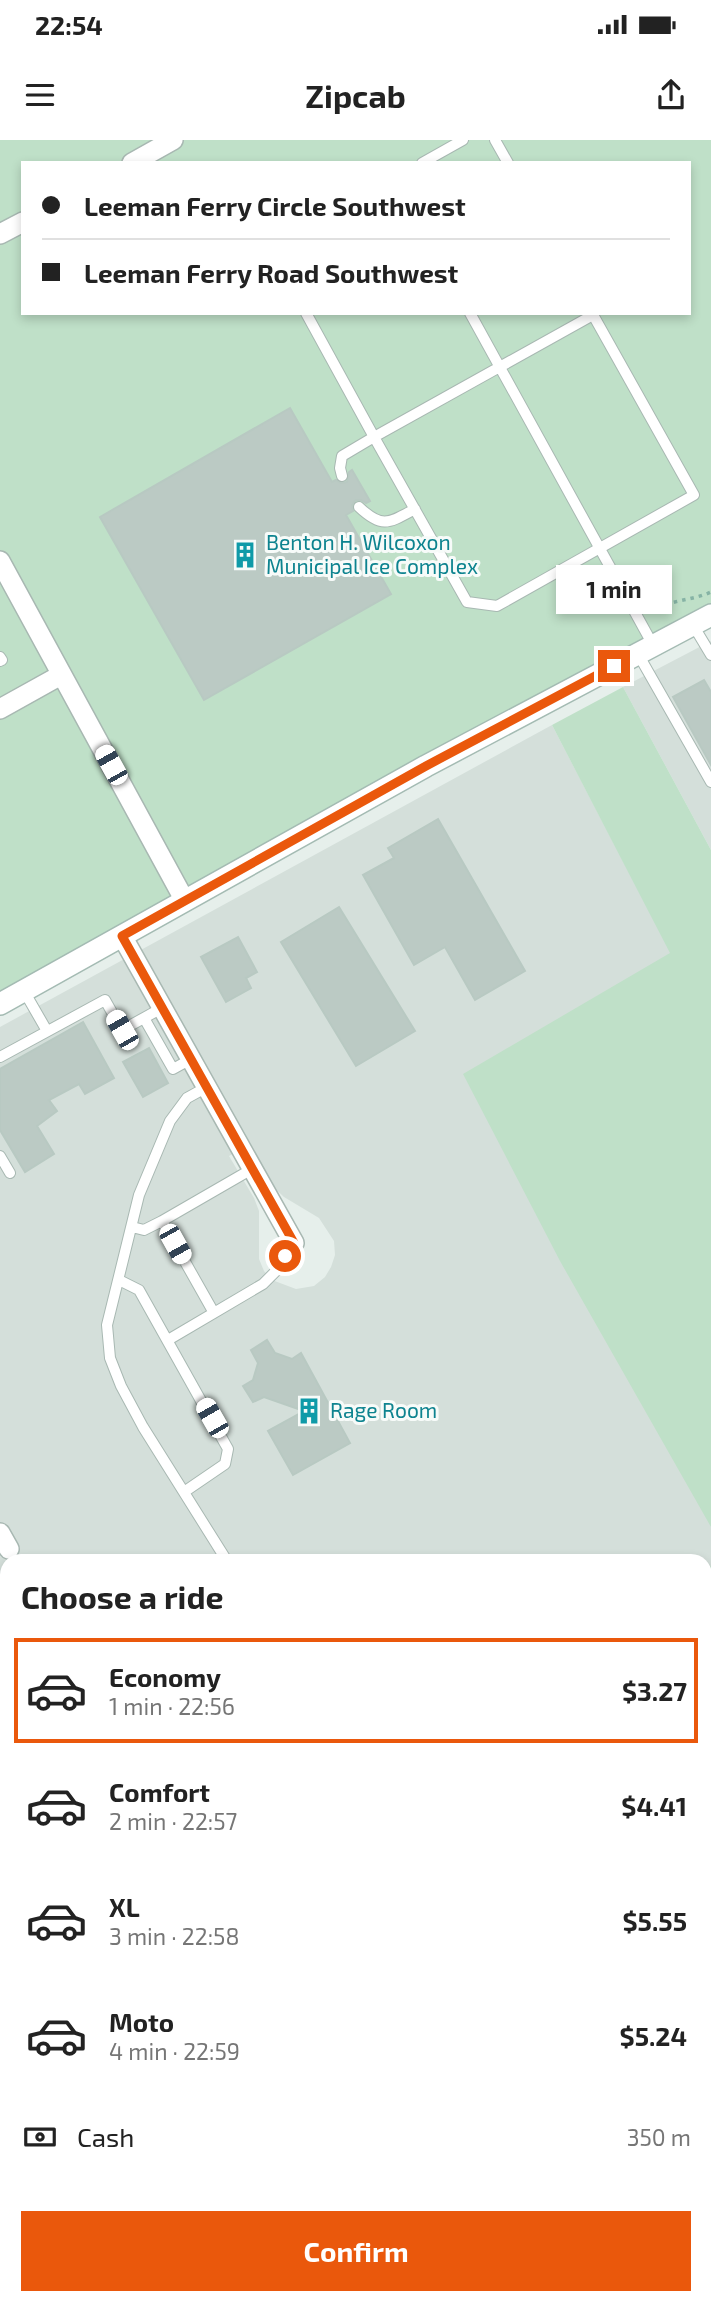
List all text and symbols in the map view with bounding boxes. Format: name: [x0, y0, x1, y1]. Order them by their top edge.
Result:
text: 22:54: [35, 9, 103, 40]
icon: menu: [21, 76, 59, 114]
text: Zipcab: [305, 76, 406, 114]
icon: share: [652, 76, 690, 114]
text: Leeman Ferry Circle Southwest: [84, 190, 466, 221]
text: Leeman Ferry Road Southwest: [84, 257, 458, 288]
place label: Benton H. Wilcoxon Municipal Ice Complex: [266, 529, 478, 578]
building icon: Benton H. Wilcoxon Municipal Ice Complex: [230, 540, 260, 570]
callout: 1 min: [556, 564, 672, 614]
text: 1 min: [586, 575, 642, 603]
route end: [598, 650, 630, 682]
car: [92, 742, 131, 788]
car: [103, 1007, 142, 1053]
car: [156, 1221, 195, 1267]
route start: [269, 1240, 301, 1272]
car: [193, 1395, 232, 1441]
building icon: Rage Room: [294, 1396, 324, 1426]
place label: Rage Room: [330, 1397, 437, 1422]
text: Choose a ride: [21, 1577, 224, 1615]
icon: car: [25, 1659, 88, 1722]
text: Economy: [109, 1661, 221, 1692]
text: $3.27: [622, 1675, 687, 1706]
text: 1 min · 22:56: [109, 1692, 235, 1720]
icon: car: [25, 1774, 88, 1837]
text: Comfort: [109, 1776, 210, 1807]
text: $4.41: [621, 1790, 687, 1821]
text: 2 min · 22:57: [109, 1807, 237, 1835]
icon: car: [25, 1889, 88, 1952]
text: XL: [109, 1891, 140, 1922]
text: $5.55: [623, 1905, 687, 1936]
text: 3 min · 22:58: [109, 1922, 239, 1950]
icon: car: [25, 2004, 88, 2067]
text: Moto: [109, 2006, 174, 2037]
text: $5.24: [620, 2020, 687, 2051]
text: 4 min · 22:59: [109, 2037, 240, 2065]
icon: cash: [21, 2118, 59, 2156]
text: Cash: [77, 2121, 134, 2152]
text: 350 m: [627, 2123, 691, 2151]
button: Confirm: [21, 2211, 691, 2291]

